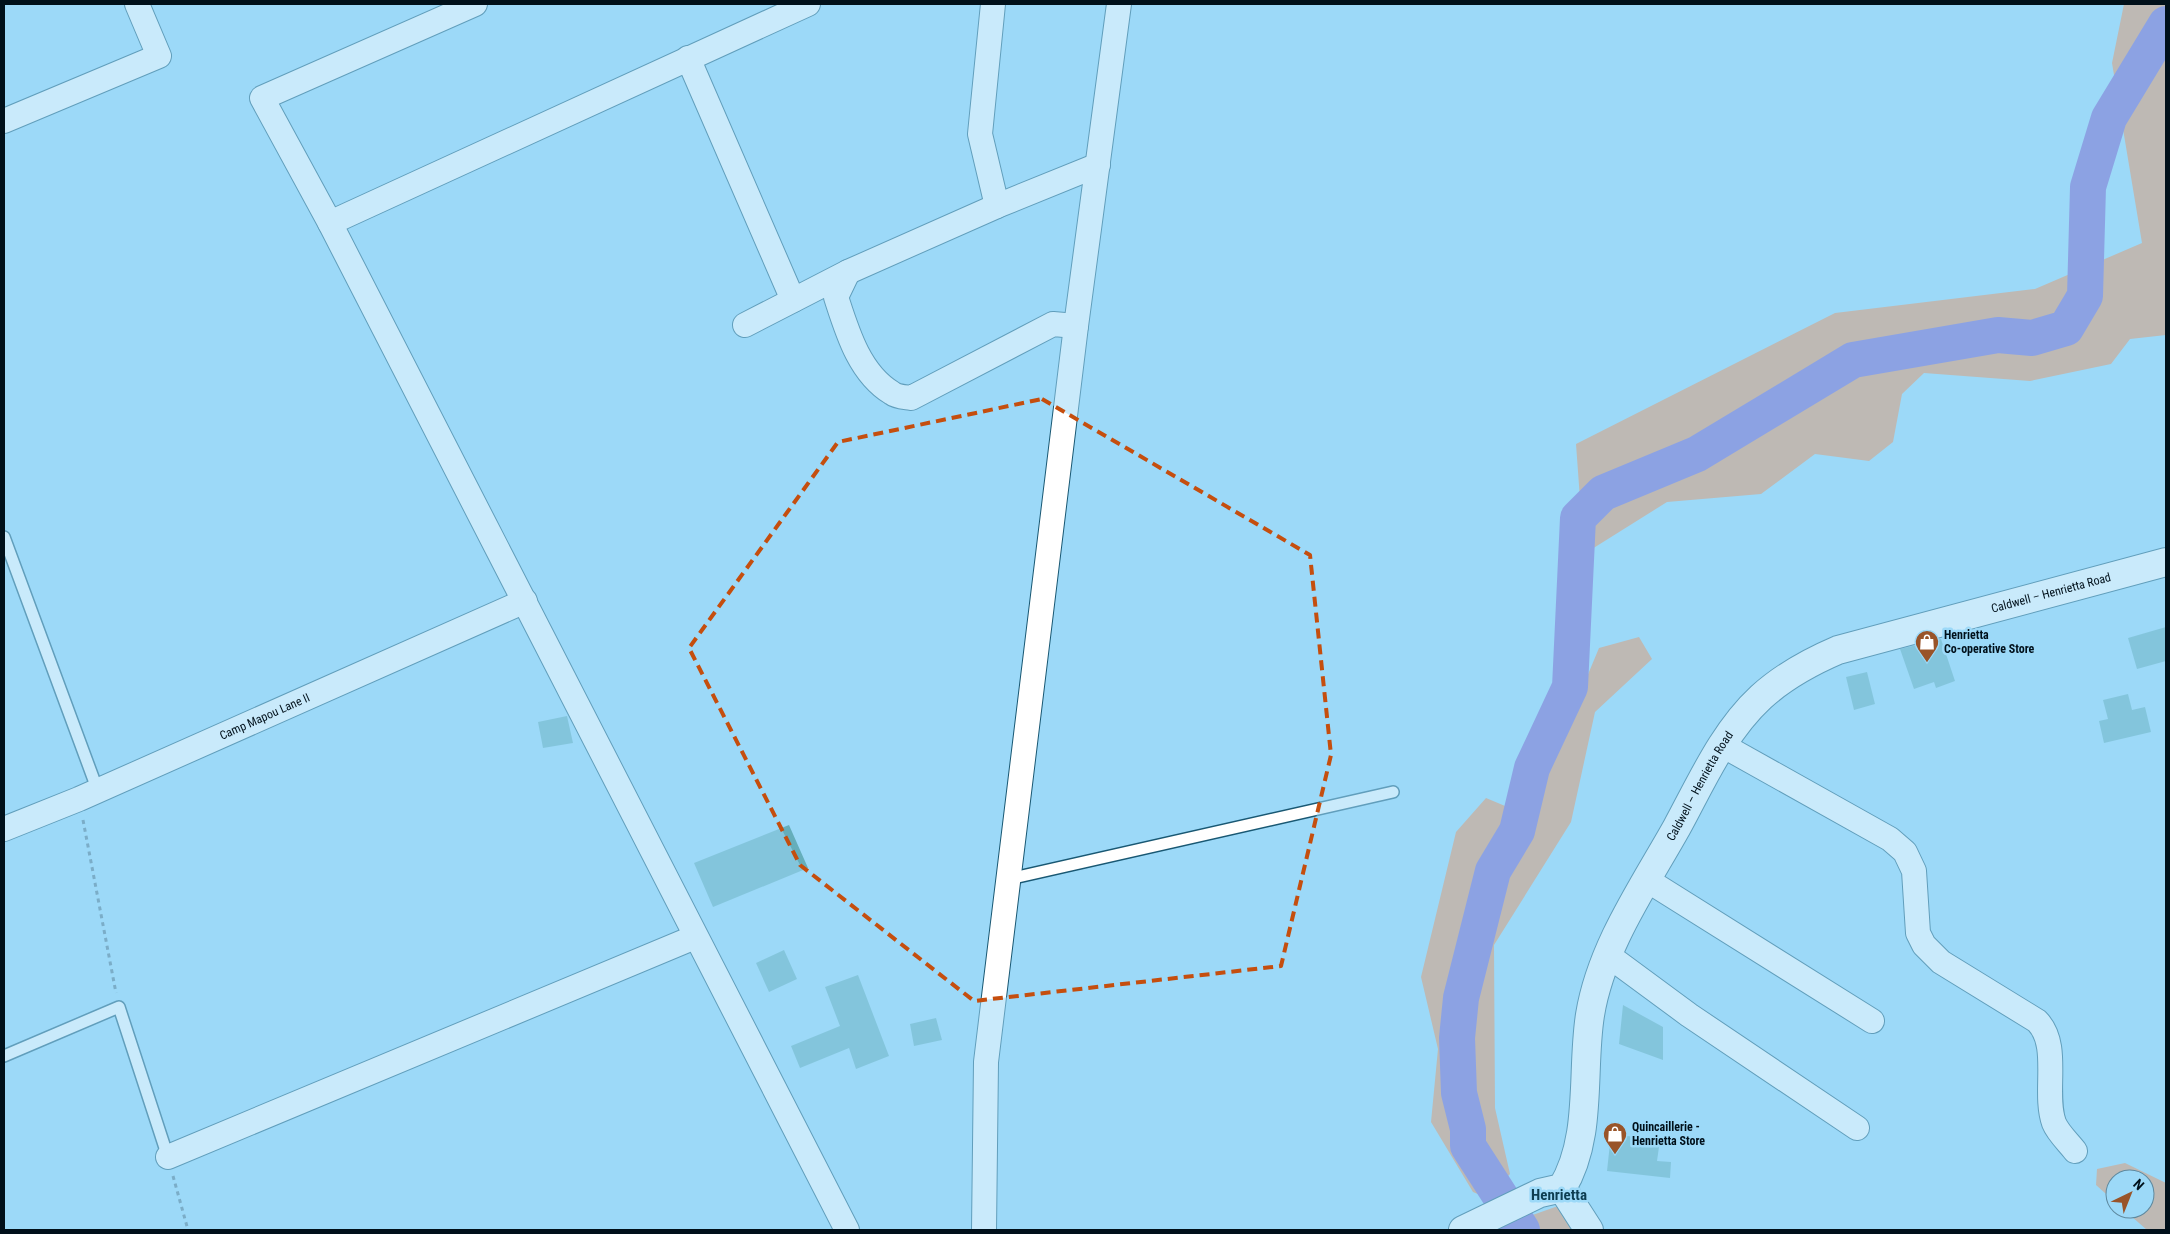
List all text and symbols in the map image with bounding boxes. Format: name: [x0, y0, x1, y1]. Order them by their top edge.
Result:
street label: Caldwell – Henrietta Road: [1990, 570, 2112, 616]
place label: Henrietta Co-operative Store: [1944, 628, 2035, 656]
shop icon: Henrietta Co-operative Store: [1914, 629, 1940, 663]
street label: Camp Mapou Lane II: [217, 690, 312, 743]
street label: Caldwell – Henrietta Road: [1664, 729, 1736, 843]
place label: Quincaillerie - Henrietta Store: [1632, 1120, 1705, 1148]
shop icon: Quincaillerie - Henrietta Store: [1602, 1121, 1628, 1155]
north arrow: [2105, 1169, 2155, 1219]
text: N: [2130, 1176, 2147, 1193]
district label: Henrietta: [1531, 1186, 1587, 1204]

